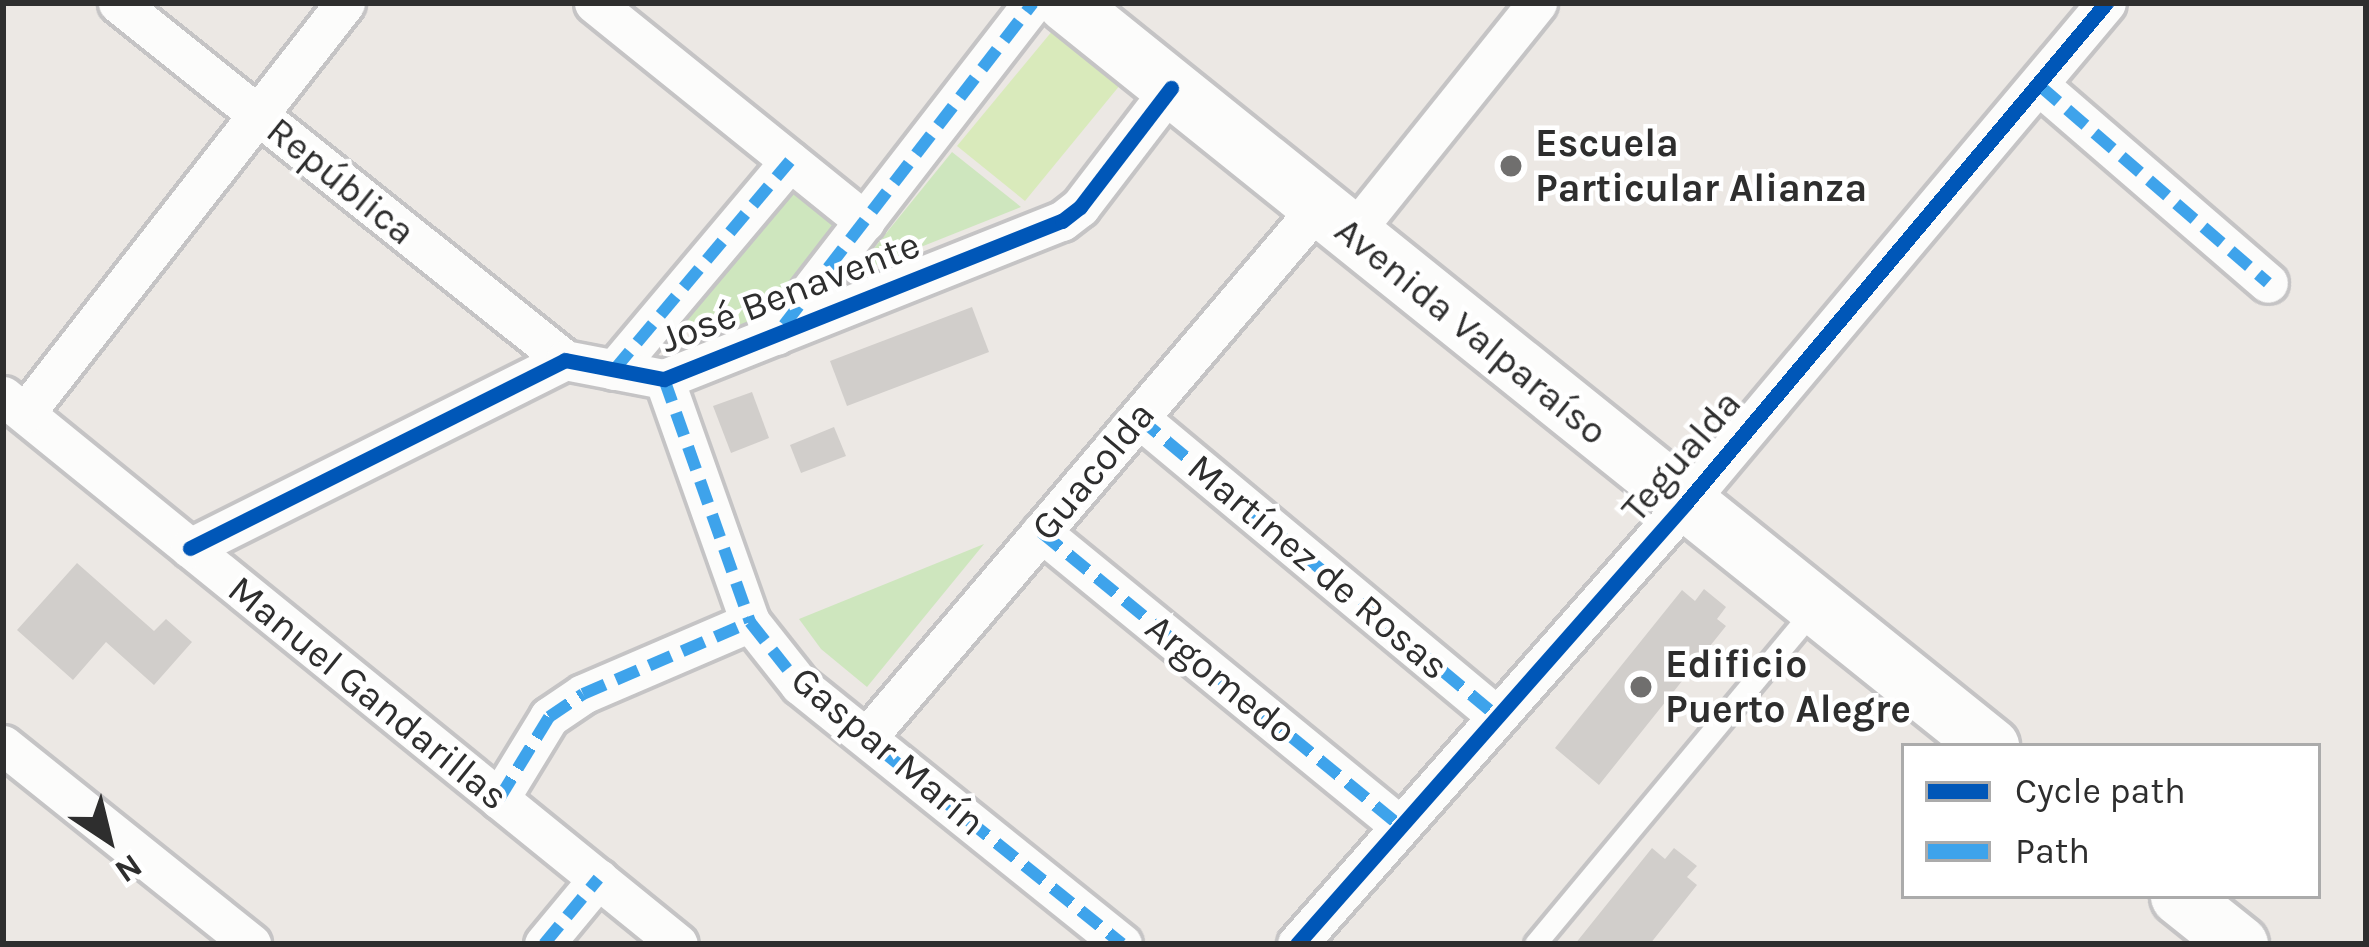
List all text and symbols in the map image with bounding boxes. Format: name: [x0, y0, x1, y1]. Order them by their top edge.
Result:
street label: República: [257, 107, 425, 255]
place label: Escuela Particular Alianza: [1535, 121, 1867, 212]
marker: Escuela Particular Alianza: [1498, 153, 1524, 179]
street label: Avenida Valparaíso: [1326, 207, 1616, 455]
street label: José Benavente: [654, 221, 926, 363]
street label: Tegualda: [1611, 381, 1751, 531]
street label: Guacolda: [1021, 392, 1165, 550]
street label: Martínez de Rosas: [1178, 444, 1458, 690]
street label: Manuel Gandarillas: [219, 566, 517, 820]
street label: Argomedo: [1136, 604, 1306, 754]
place label: Edificio Puerto Alegre: [1665, 642, 1911, 733]
street label: Gaspar Marín: [782, 656, 994, 846]
marker: Edificio Puerto Alegre: [1628, 674, 1654, 700]
legend: [1901, 743, 2321, 899]
text: Cycle path: [2015, 770, 2186, 812]
north arrow: [48, 779, 168, 899]
text: Path: [2015, 830, 2090, 872]
text: N: [108, 846, 149, 891]

